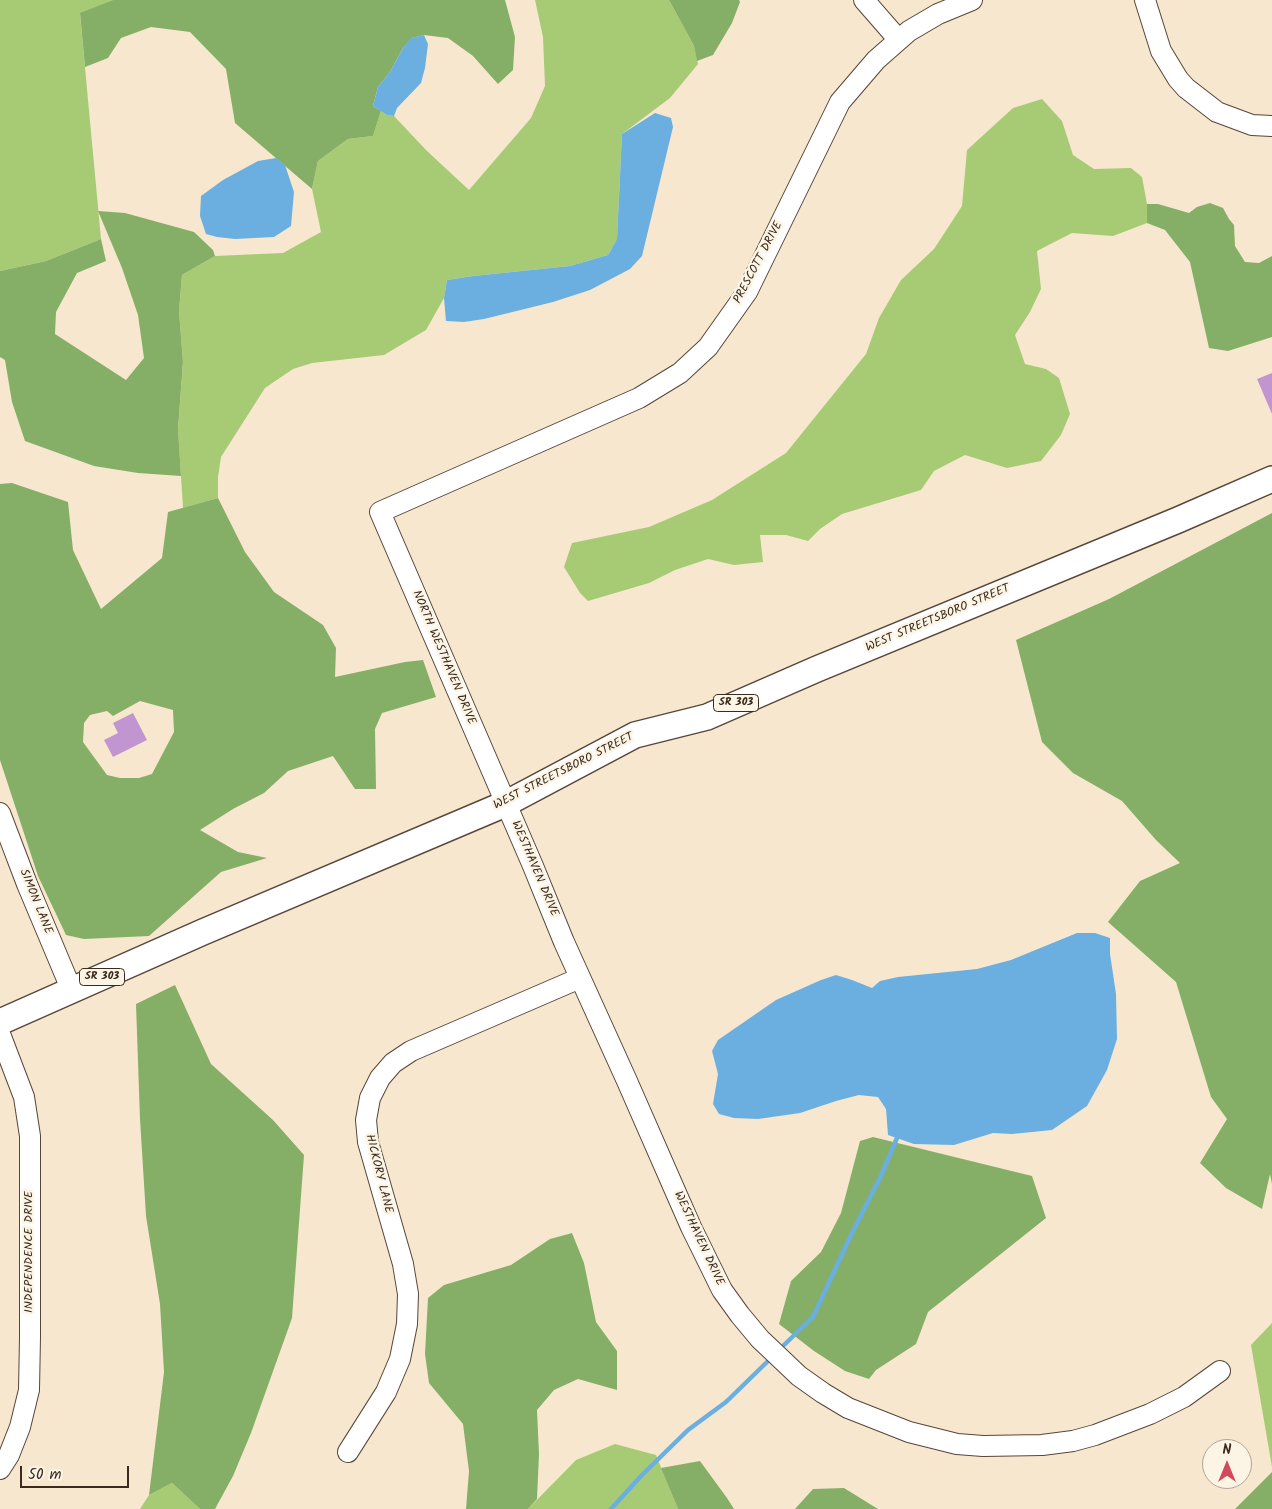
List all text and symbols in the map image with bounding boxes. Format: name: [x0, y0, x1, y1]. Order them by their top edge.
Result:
street label: PRESCOTT DRIVE: [731, 219, 787, 307]
street label: WEST STREETSBORO STREET: [864, 582, 1012, 656]
street label: NORTH WESTHAVEN DRIVE: [408, 589, 478, 727]
road number: SR 303: [714, 694, 758, 711]
street label: WEST STREETSBORO STREET: [492, 730, 636, 814]
street label: WESTHAVEN DRIVE: [507, 819, 561, 919]
street label: SIMON LANE: [15, 867, 55, 937]
road number: SR 303: [80, 969, 124, 986]
street label: HICKORY LANE: [361, 1133, 395, 1215]
street label: WESTHAVEN DRIVE: [670, 1189, 726, 1289]
street label: INDEPENDENCE DRIVE: [23, 1191, 37, 1313]
north arrow: [1202, 1439, 1252, 1489]
text: N: [1223, 1439, 1231, 1461]
scale bar: [22, 1456, 131, 1488]
text: 50 m: [28, 1463, 62, 1487]

